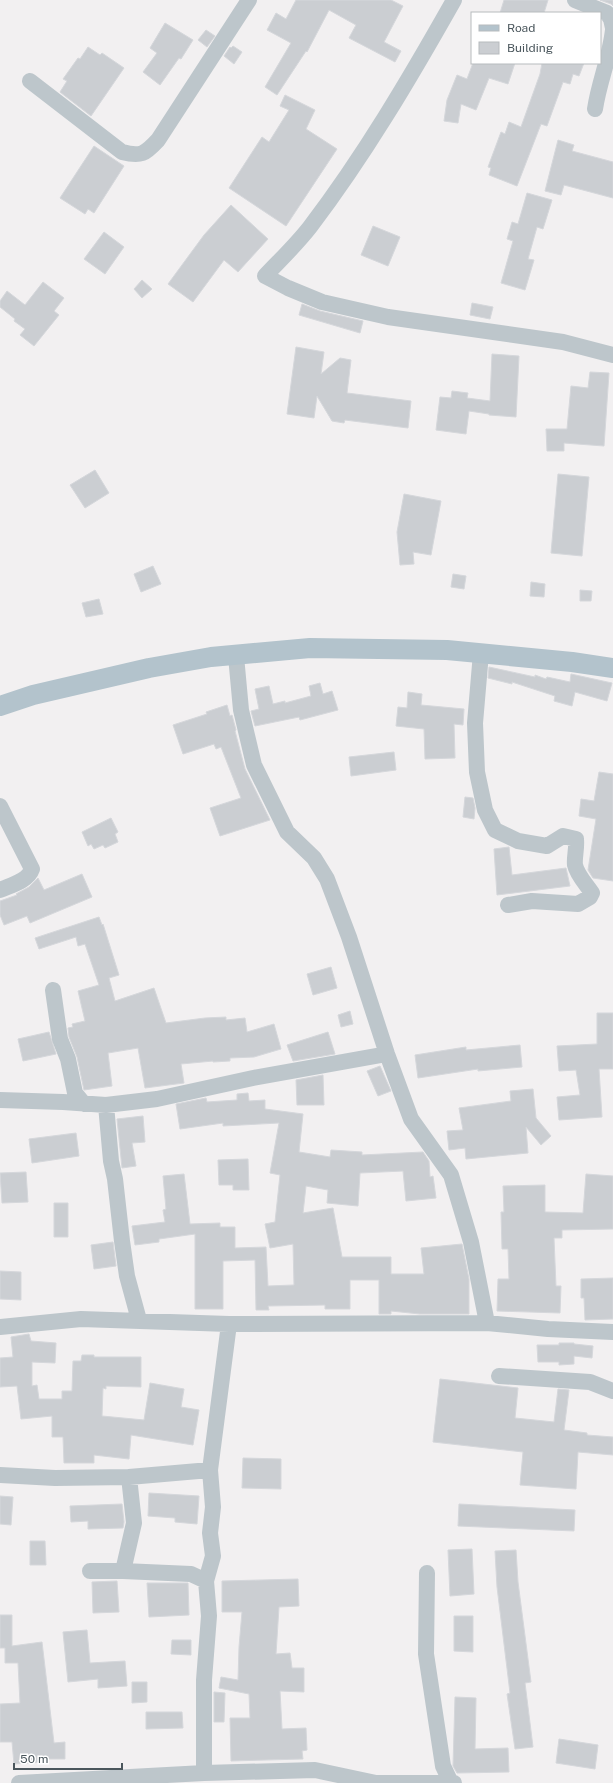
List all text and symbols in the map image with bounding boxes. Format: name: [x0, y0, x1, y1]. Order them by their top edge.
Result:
legend: [471, 12, 601, 64]
text: Road: [507, 21, 535, 35]
text: Building: [507, 41, 553, 55]
scale bar: [14, 1745, 122, 1771]
text: 50 m: [20, 1752, 48, 1766]

